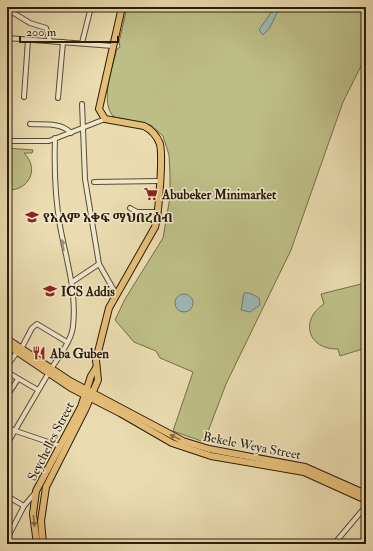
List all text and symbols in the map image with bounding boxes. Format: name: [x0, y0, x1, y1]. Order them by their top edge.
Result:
scale bar: [20, 18, 118, 44]
text: 200 m: [26, 25, 57, 40]
supermarket icon: Abubeker Minimarket: [143, 186, 159, 202]
place label: Abubeker Minimarket: [161, 187, 277, 203]
school or university icon: የአለም አቀፍ ማህበረስብ: [24, 209, 40, 225]
place label: የአለም አቀፍ ማህበረስብ: [43, 210, 173, 226]
one-way arrow: [60, 239, 66, 251]
school or university icon: ICS Addis: [42, 283, 58, 299]
place label: ICS Addis: [61, 284, 115, 300]
restaurant icon: Aba Guben: [31, 345, 47, 361]
place label: Aba Guben: [49, 346, 109, 362]
street label: Seychelles Street: [24, 399, 79, 484]
street label: Bekele Weya Street: [201, 429, 302, 464]
one-way arrow: [169, 434, 180, 440]
one-way arrow: [30, 515, 37, 527]

